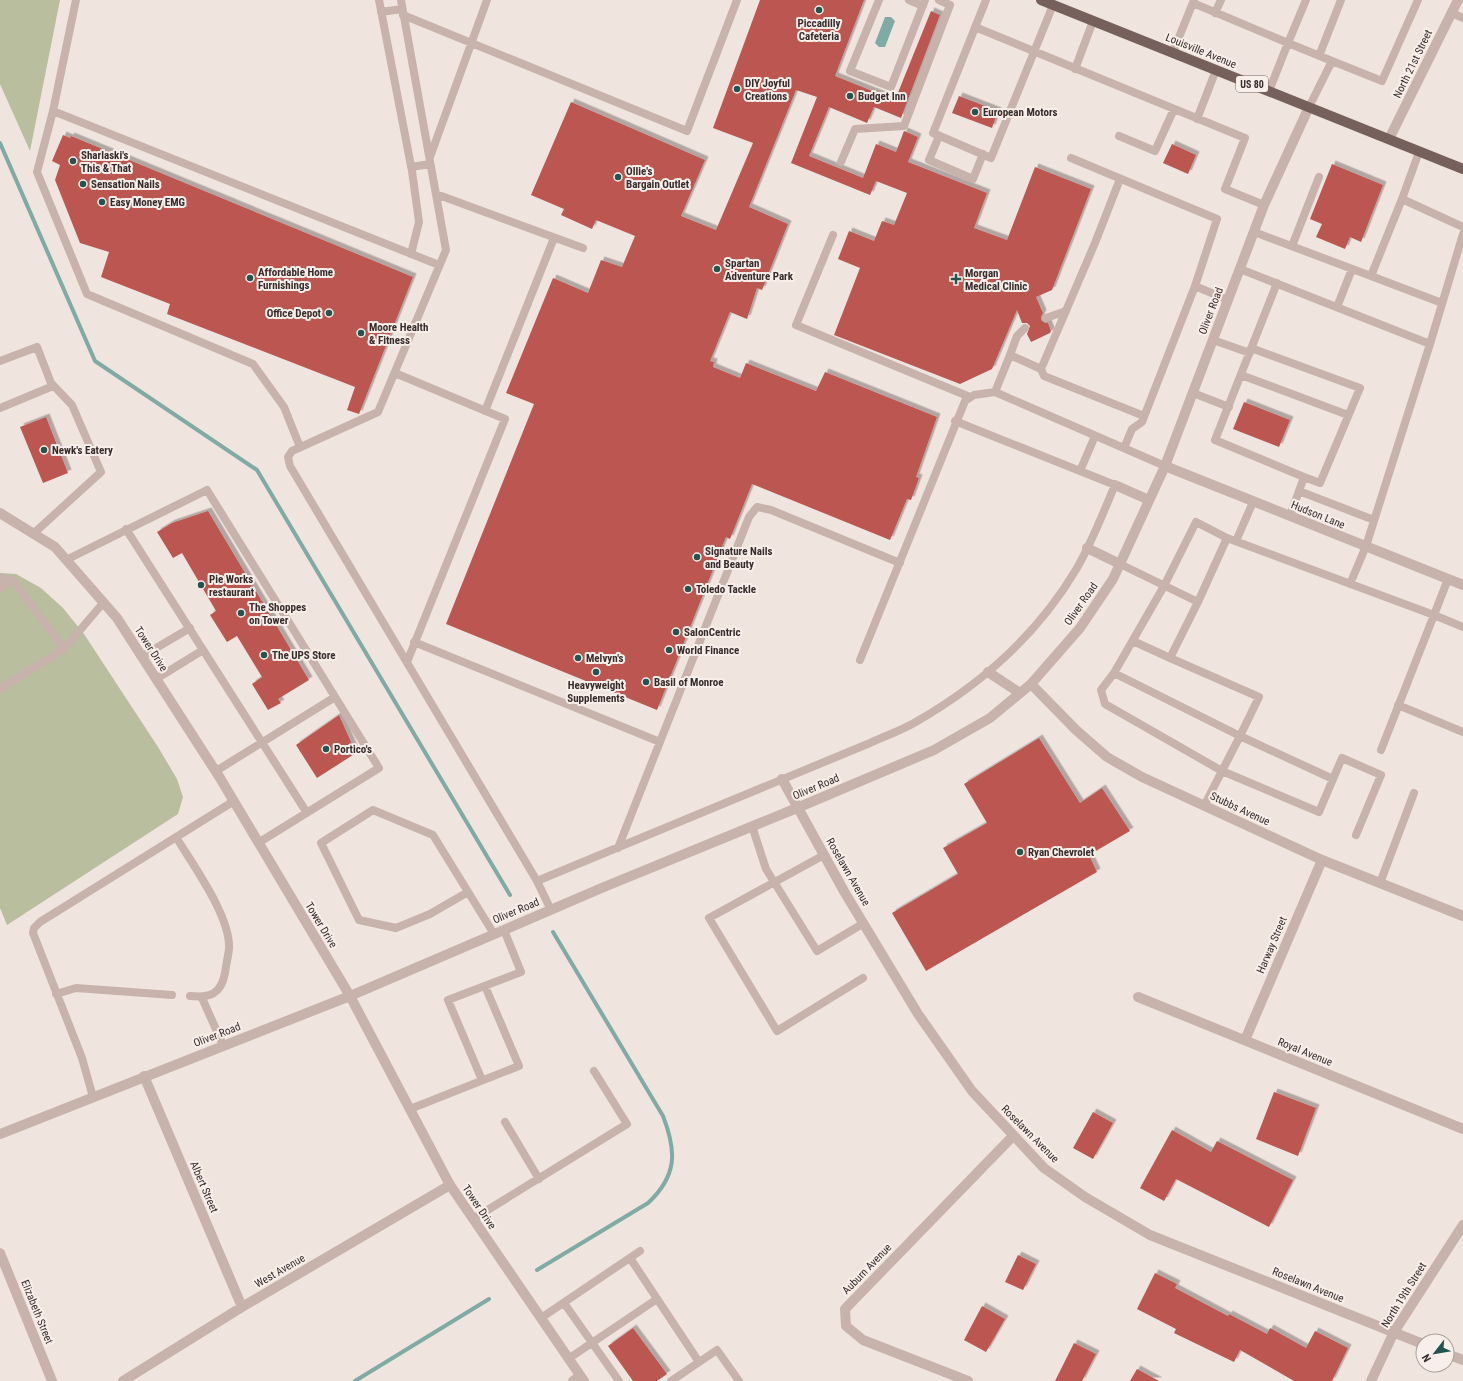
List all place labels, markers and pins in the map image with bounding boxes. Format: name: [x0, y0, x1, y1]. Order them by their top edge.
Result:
marker: Piccadilly Cafeteria: [814, 5, 824, 15]
place label: Piccadilly Cafeteria: [798, 17, 841, 43]
place label: DIY Joyful Creations: [745, 77, 790, 103]
marker: DIY Joyful Creations: [732, 84, 742, 94]
place label: Budget Inn: [858, 90, 906, 103]
marker: Budget Inn: [845, 91, 855, 101]
place label: European Motors: [983, 106, 1058, 119]
marker: European Motors: [970, 107, 980, 117]
place label: Sharlaski's This & That: [81, 149, 132, 175]
marker: Sharlaski's This & That: [68, 156, 78, 166]
place label: Ollie's Bargain Outlet: [626, 165, 690, 191]
marker: Ollie's Bargain Outlet: [613, 172, 623, 182]
place label: Sensation Nails: [91, 178, 160, 191]
marker: Sensation Nails: [78, 179, 88, 189]
place label: Easy Money EMG: [110, 196, 185, 209]
marker: Easy Money EMG: [97, 197, 107, 207]
place label: Spartan Adventure Park: [725, 257, 794, 283]
marker: Spartan Adventure Park: [712, 264, 722, 274]
place label: Affordable Home Furnishings: [258, 266, 333, 292]
place label: Morgan Medical Clinic: [965, 267, 1027, 293]
marker: Affordable Home Furnishings: [245, 273, 255, 283]
marker: Morgan Medical Clinic: [950, 273, 962, 285]
place label: Office Depot: [267, 307, 322, 320]
marker: Office Depot: [324, 308, 334, 318]
place label: Moore Health & Fitness: [369, 321, 428, 347]
marker: Moore Health & Fitness: [356, 328, 366, 338]
place label: Newk's Eatery: [52, 444, 113, 457]
marker: Newk's Eatery: [39, 445, 49, 455]
place label: Signature Nails and Beauty: [705, 545, 772, 571]
marker: Signature Nails and Beauty: [692, 552, 702, 562]
place label: Pie Works restaurant: [209, 573, 255, 599]
marker: Pie Works restaurant: [196, 580, 206, 590]
place label: Toledo Tackle: [696, 583, 756, 596]
marker: Toledo Tackle: [683, 584, 693, 594]
place label: The Shoppes on Tower: [249, 601, 306, 627]
marker: The Shoppes on Tower: [236, 608, 246, 618]
place label: SalonCentric: [684, 626, 741, 639]
marker: SalonCentric: [671, 627, 681, 637]
place label: World Finance: [677, 644, 739, 657]
marker: World Finance: [664, 645, 674, 655]
place label: The UPS Store: [272, 649, 336, 662]
marker: The UPS Store: [259, 650, 269, 660]
place label: Melvyn's: [586, 652, 623, 665]
marker: Melvyn's: [573, 653, 583, 663]
marker: Heavyweight Supplements: [591, 667, 601, 677]
place label: Basil of Monroe: [654, 676, 723, 689]
marker: Basil of Monroe: [641, 677, 651, 687]
place label: Heavyweight Supplements: [567, 679, 625, 705]
place label: Portico's: [334, 743, 372, 756]
marker: Portico's: [321, 744, 331, 754]
place label: Ryan Chevrolet: [1028, 846, 1095, 859]
marker: Ryan Chevrolet: [1015, 847, 1025, 857]

